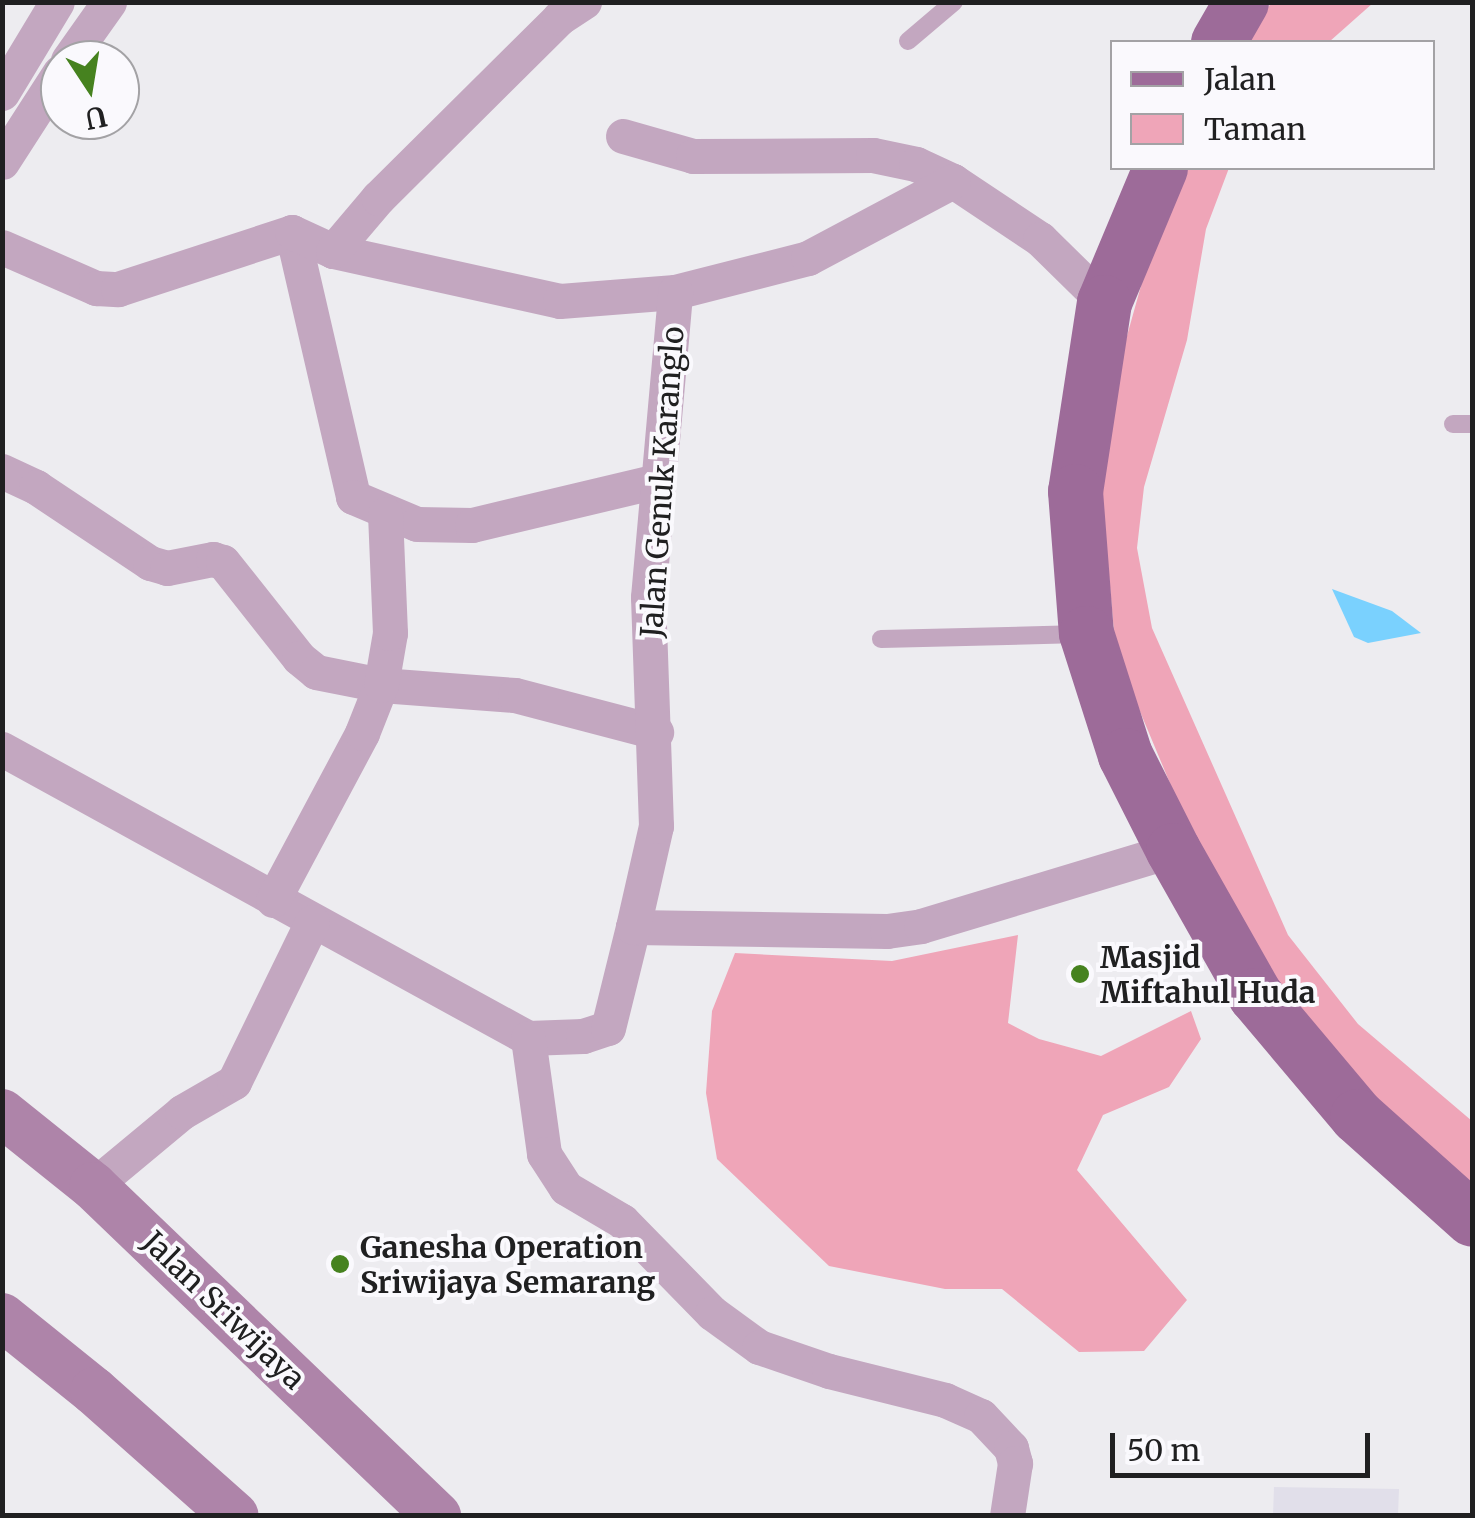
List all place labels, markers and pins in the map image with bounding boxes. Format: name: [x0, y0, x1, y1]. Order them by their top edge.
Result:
place label: Masjid Miftahul Huda: [1100, 939, 1316, 1010]
marker: Masjid Miftahul Huda: [1069, 963, 1091, 985]
place label: Ganesha Operation Sriwijaya Semarang: [360, 1229, 655, 1300]
marker: Ganesha Operation Sriwijaya Semarang: [329, 1253, 351, 1275]

